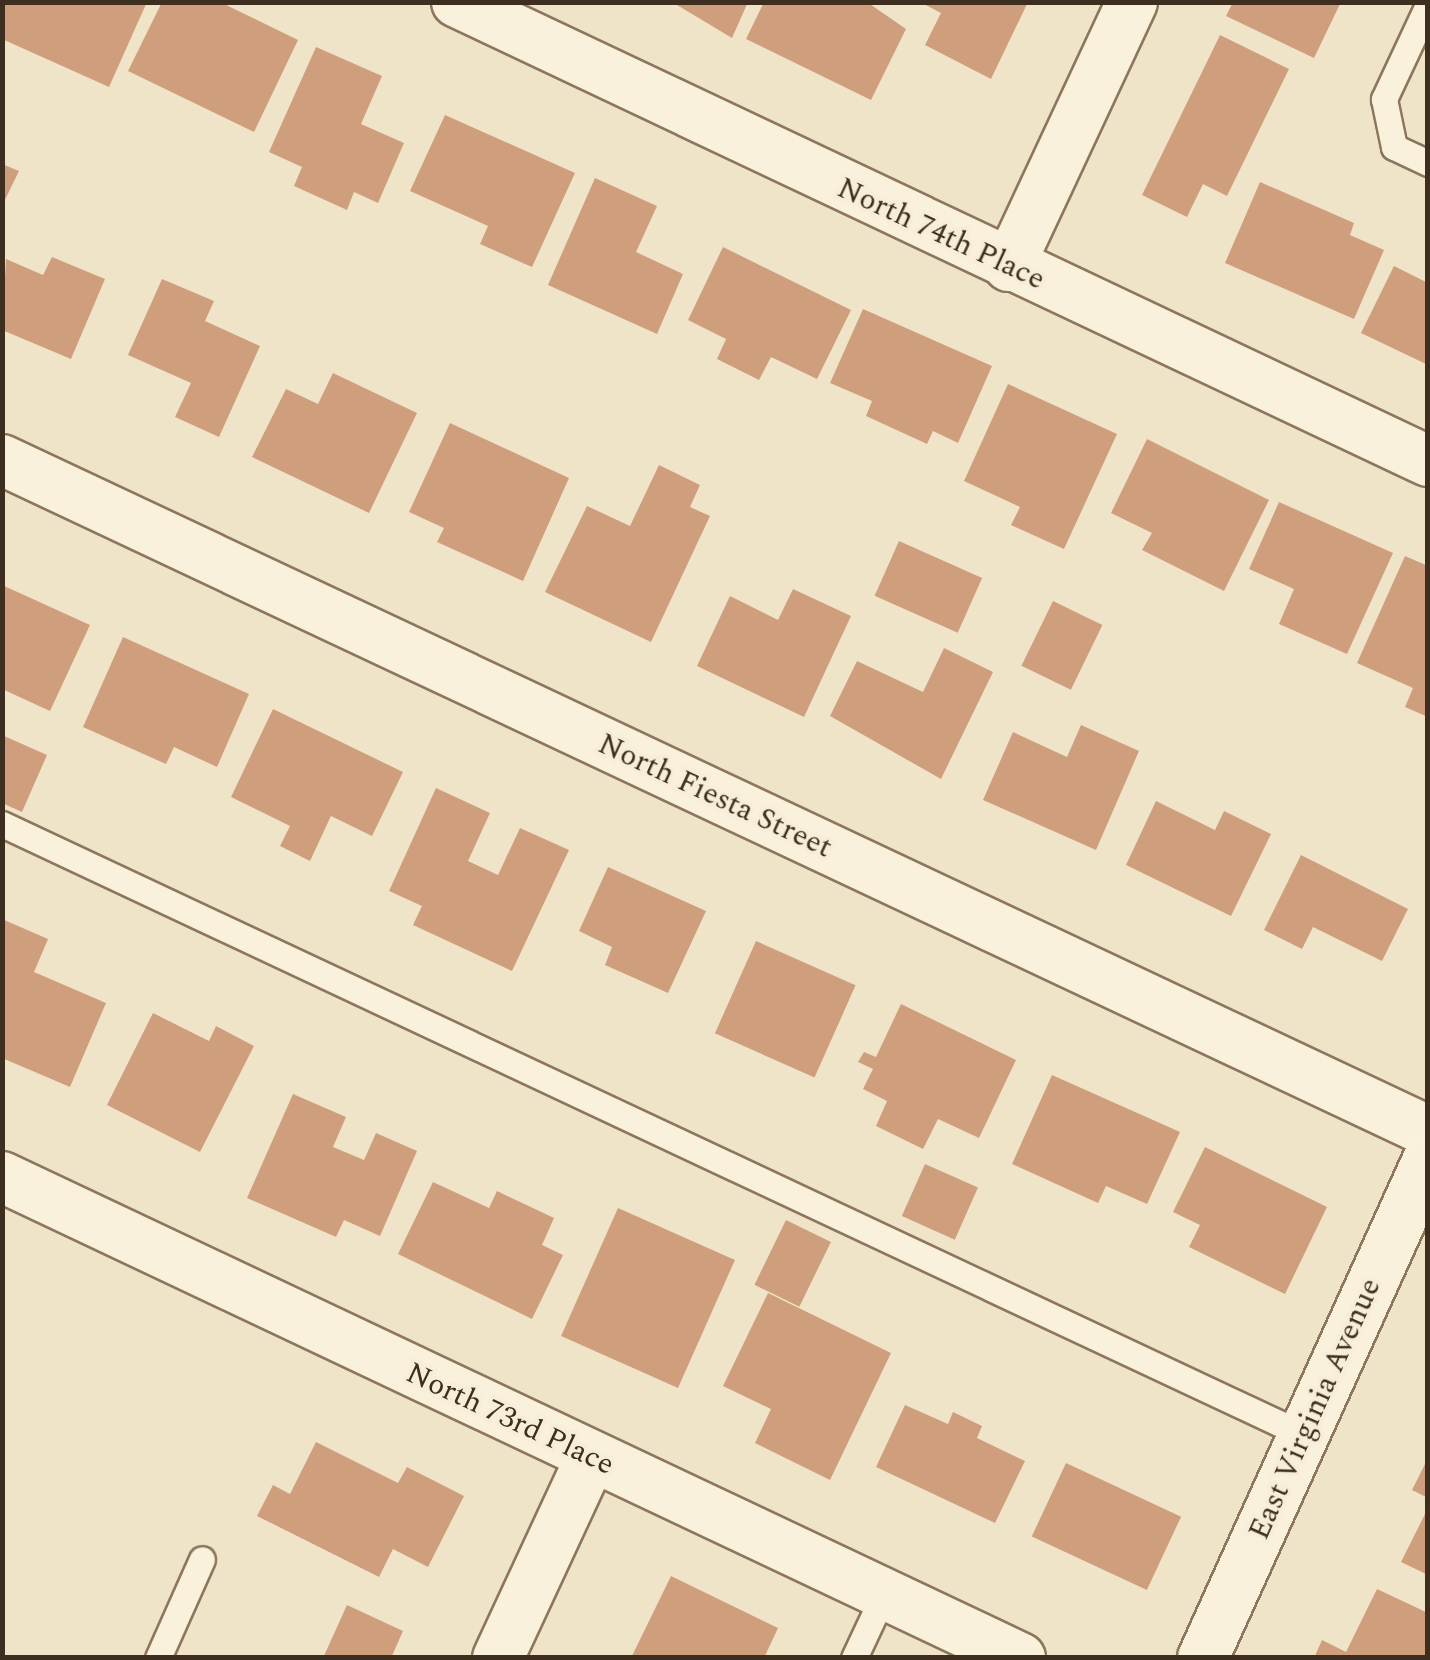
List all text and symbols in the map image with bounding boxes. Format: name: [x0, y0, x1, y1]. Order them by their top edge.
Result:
street label: North 74th Place: [832, 170, 1050, 298]
street label: North Fiesta Street: [592, 726, 838, 866]
street label: East Virginia Avenue: [1241, 1273, 1389, 1545]
street label: North 73rd Place: [400, 1355, 620, 1483]

